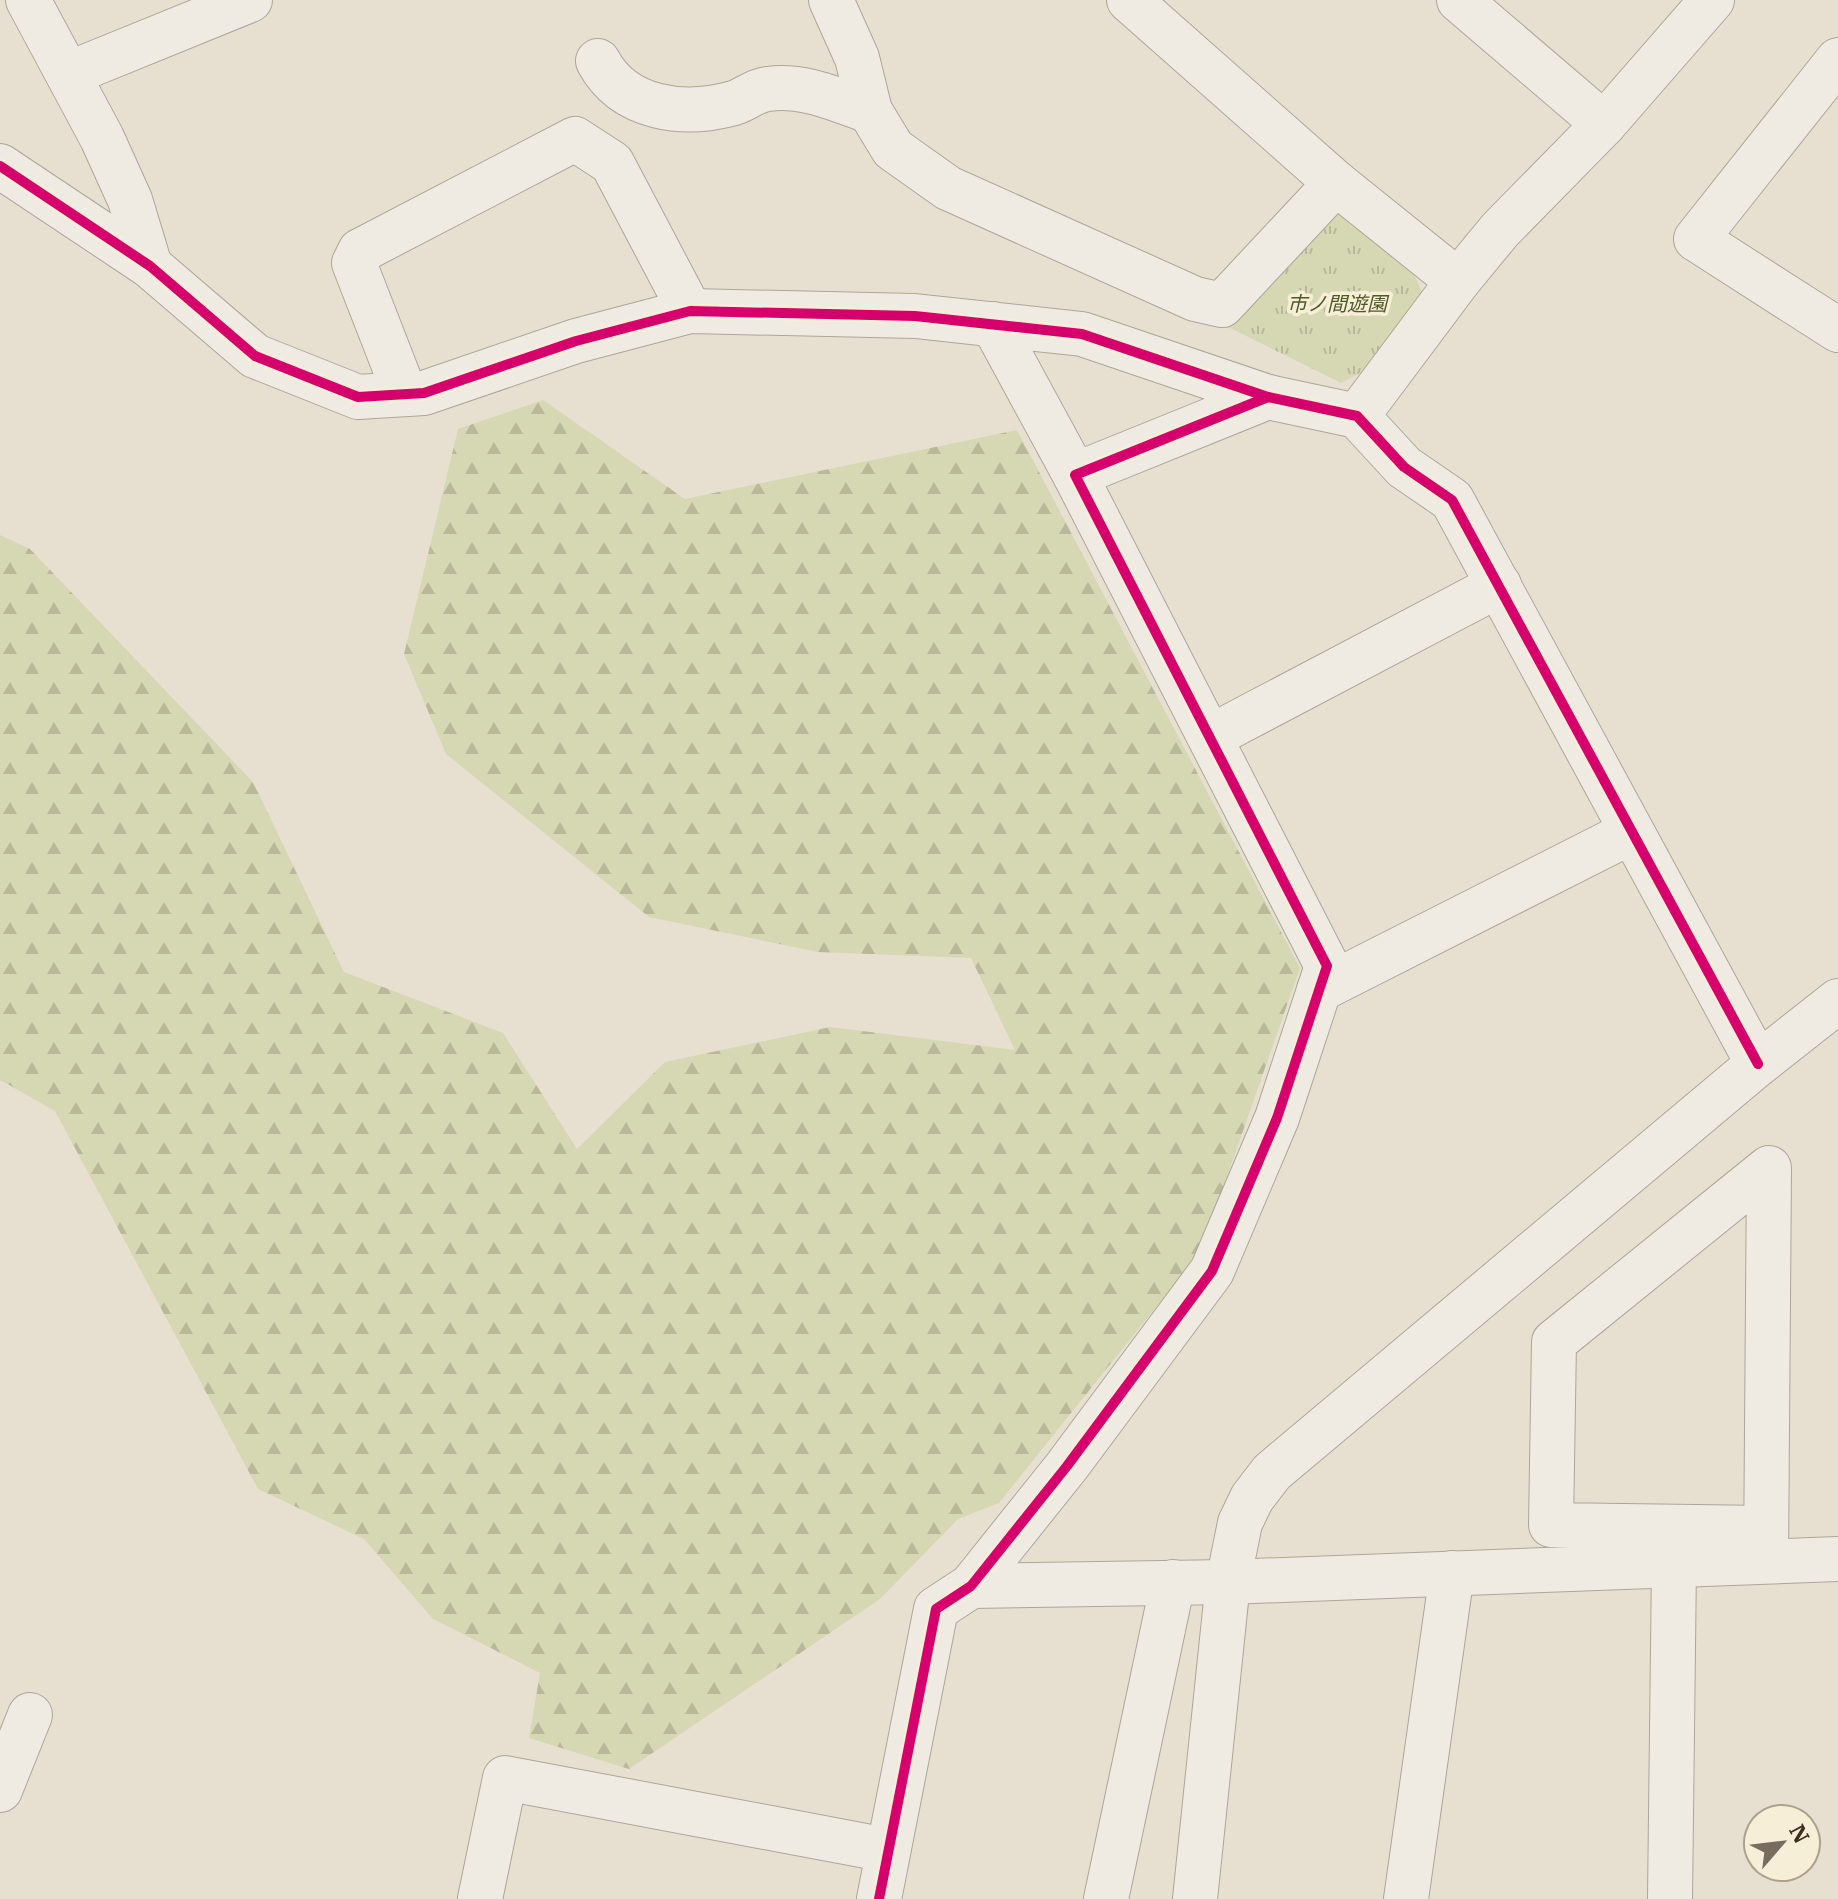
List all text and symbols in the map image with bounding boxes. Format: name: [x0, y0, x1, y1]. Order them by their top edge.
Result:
park label: 市ノ間遊園: [1287, 290, 1390, 317]
north arrow: [1742, 1803, 1822, 1883]
text: N: [1783, 1819, 1817, 1848]

